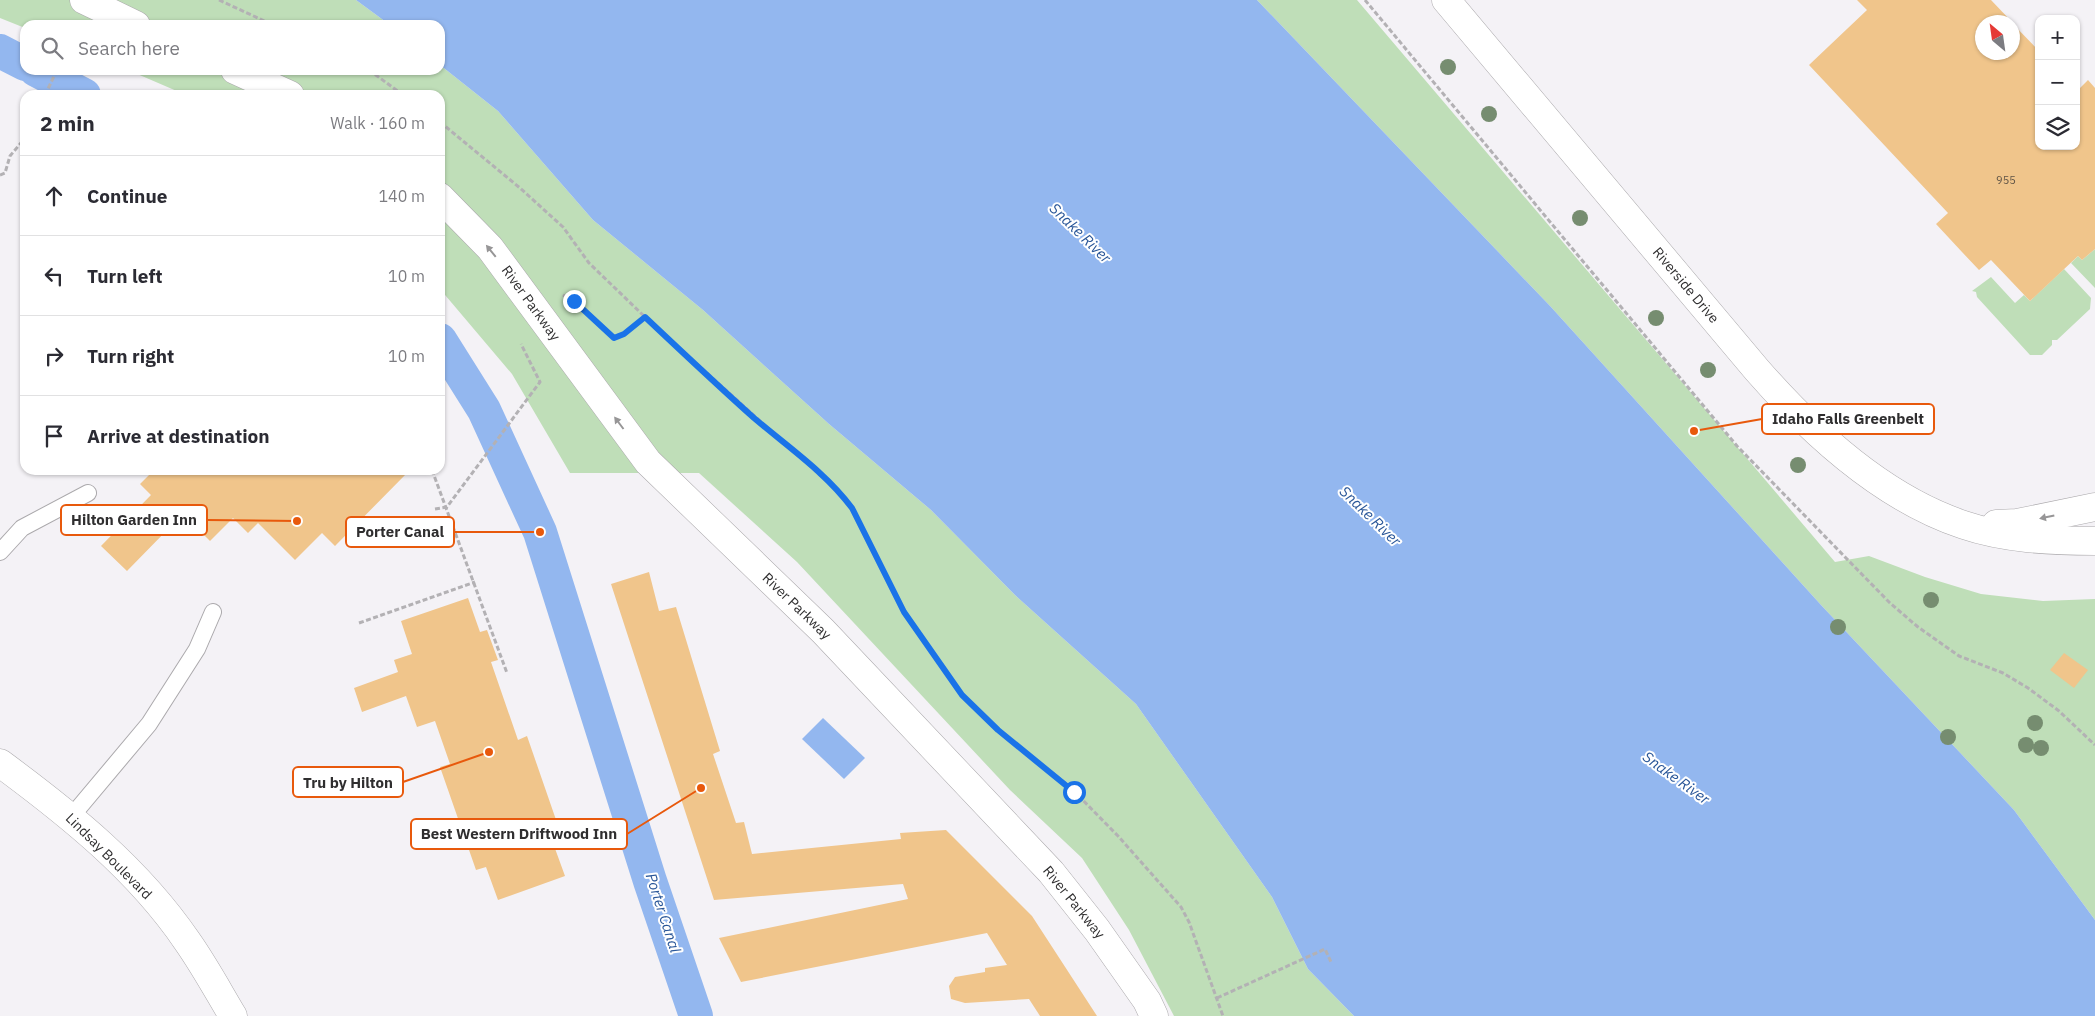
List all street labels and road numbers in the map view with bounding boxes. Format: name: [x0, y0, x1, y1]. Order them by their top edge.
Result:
street label: Riverside Drive: [1649, 243, 1723, 327]
street label: River Parkway: [498, 262, 564, 344]
street label: River Parkway: [759, 569, 835, 643]
street label: Lindsay Boulevard: [62, 809, 156, 903]
street label: River Parkway: [1039, 862, 1109, 942]

